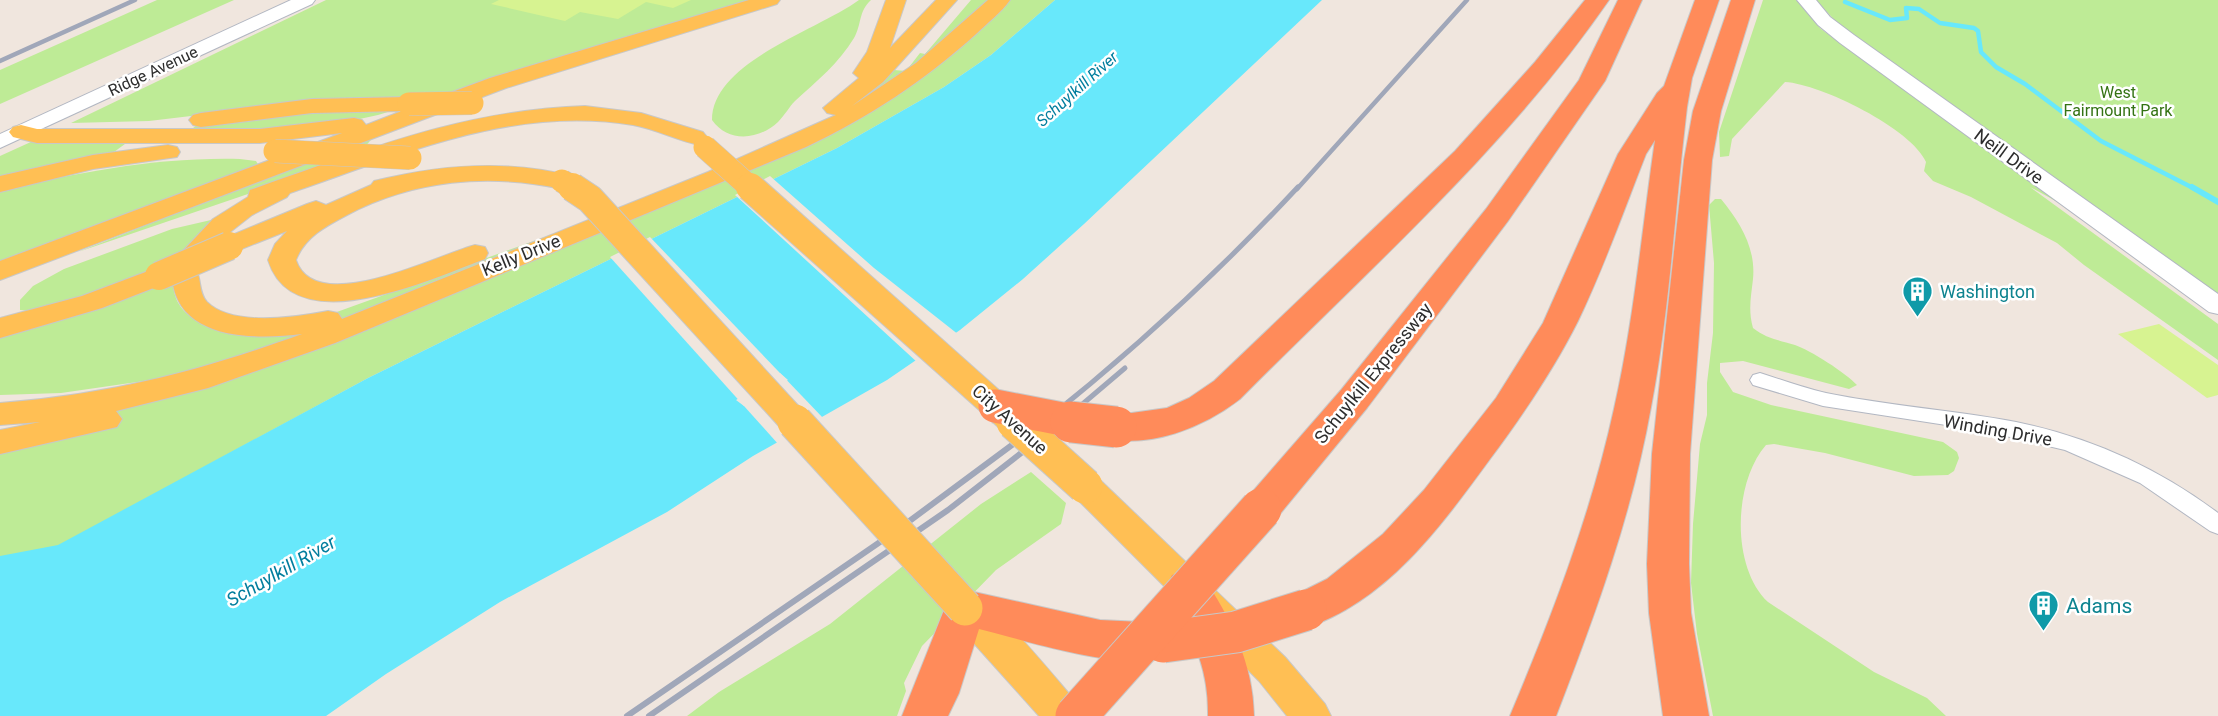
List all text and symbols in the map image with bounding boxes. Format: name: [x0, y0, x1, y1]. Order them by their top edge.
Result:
street label: Ridge Avenue: [105, 42, 201, 100]
water label: Schuylkill River: [1032, 47, 1122, 130]
park label: West Fairmount Park: [2064, 83, 2173, 120]
street label: Neill Drive: [1970, 124, 2048, 188]
street label: Kelly Drive: [479, 230, 563, 280]
building icon: Washington: [1900, 274, 1934, 318]
place label: Washington: [1940, 281, 2035, 302]
street label: Schuylkill Expressway: [1310, 298, 1436, 447]
street label: City Avenue: [968, 380, 1052, 458]
street label: Winding Drive: [1942, 410, 2054, 450]
water label: Schuylkill River: [222, 530, 340, 612]
building icon: Adams: [2026, 589, 2060, 633]
place label: Adams: [2066, 594, 2132, 618]

